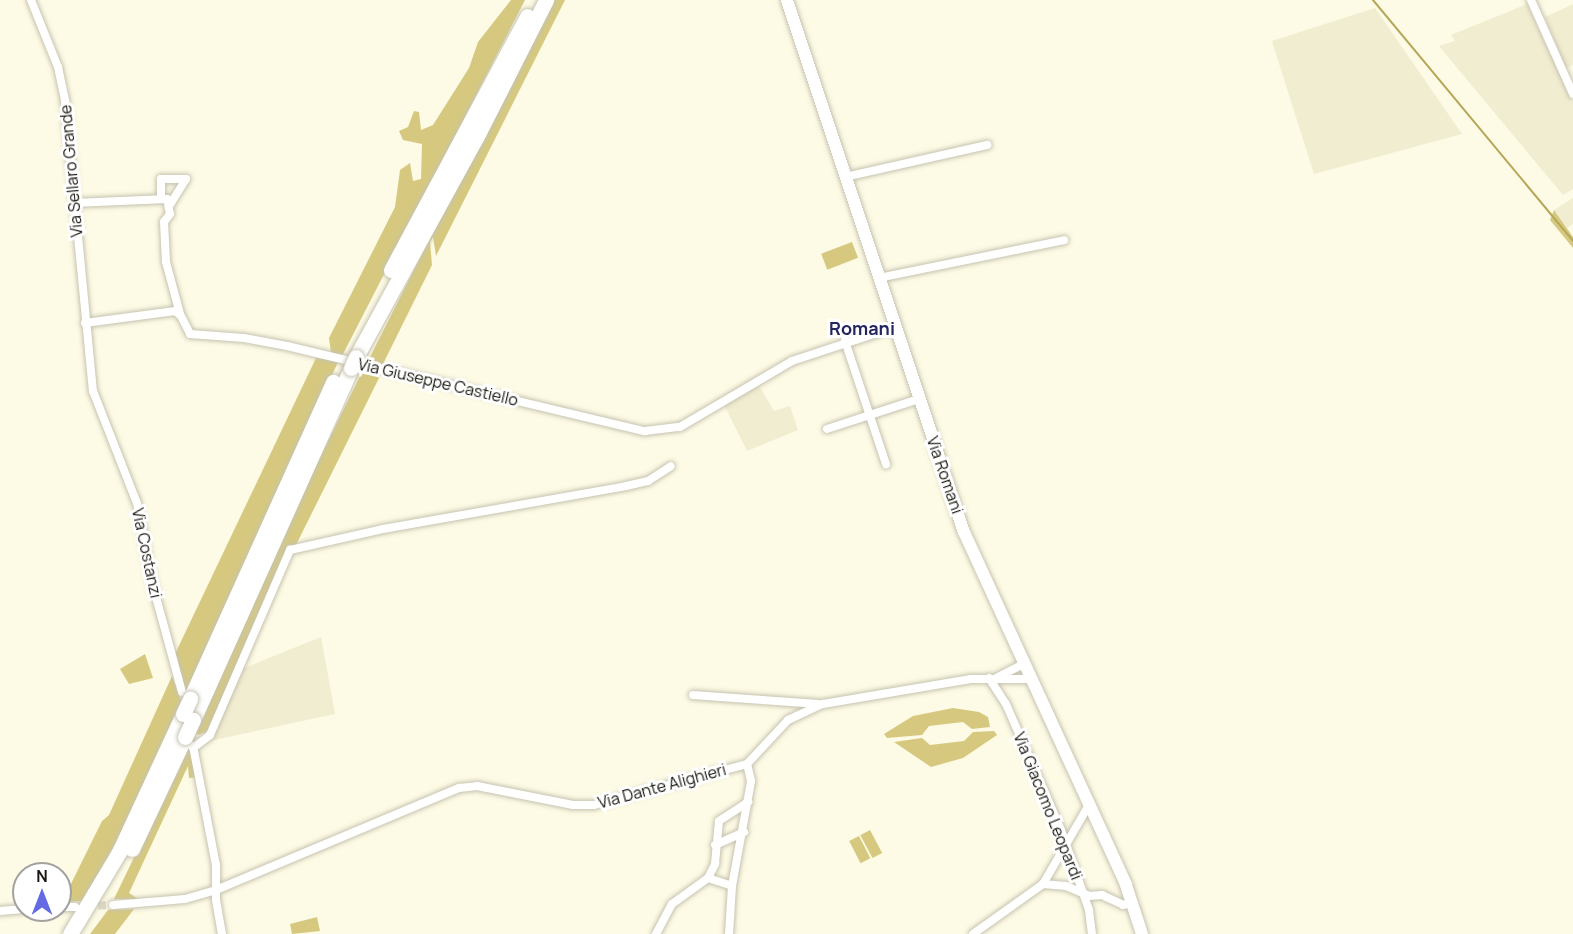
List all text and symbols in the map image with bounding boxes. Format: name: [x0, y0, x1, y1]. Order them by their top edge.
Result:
street label: Via Sellaro Grande: [56, 104, 86, 238]
district label: Romani: [829, 317, 895, 339]
street label: Via Giuseppe Castiello: [356, 354, 520, 410]
street label: Via Romani: [923, 434, 967, 516]
street label: Via Costanzi: [128, 506, 166, 600]
street label: Via Giacomo Leopardi: [1010, 729, 1086, 883]
street label: Via Dante Alighieri: [596, 760, 728, 812]
north arrow: [12, 862, 72, 922]
text: N: [36, 865, 48, 887]

